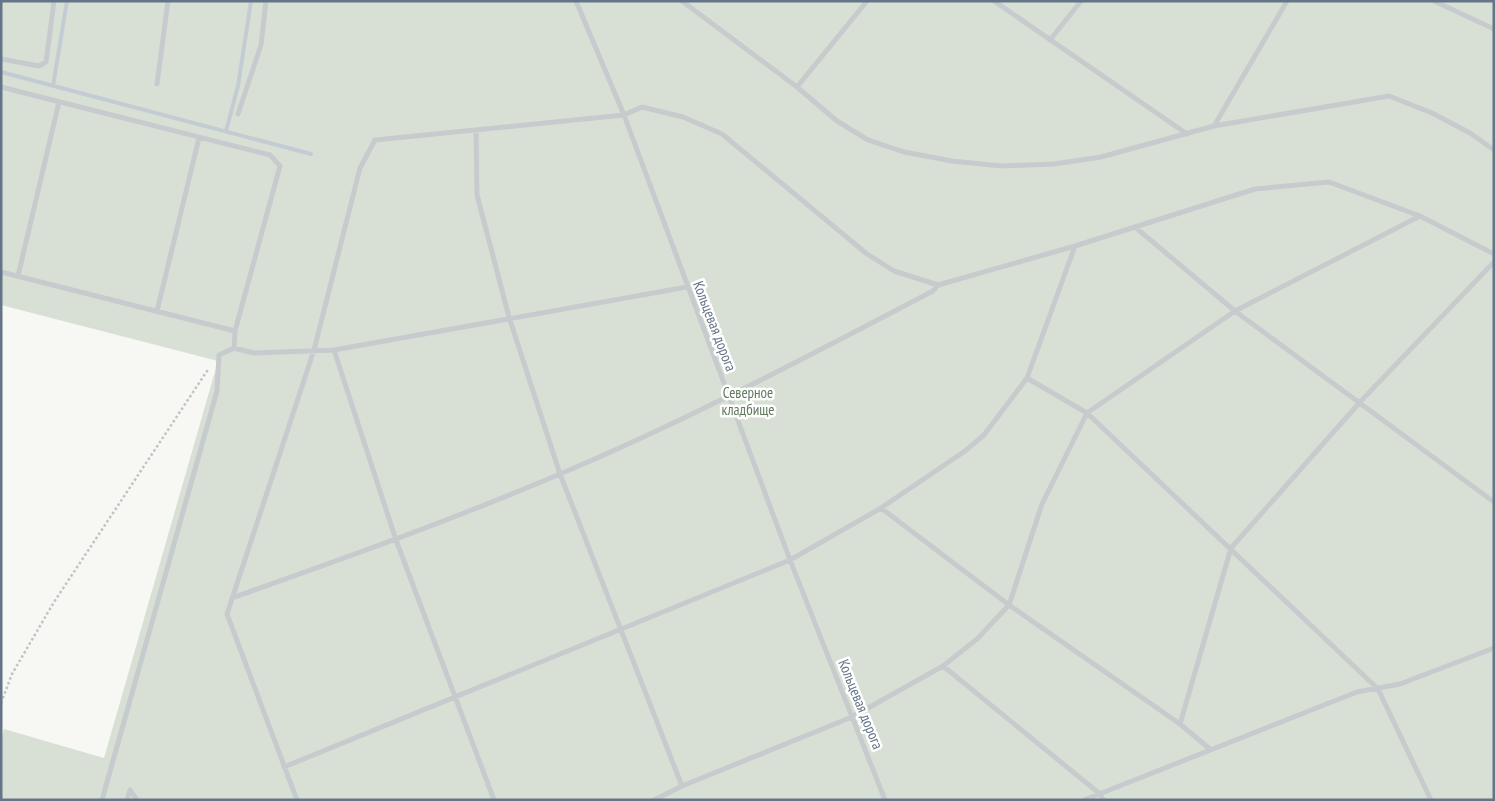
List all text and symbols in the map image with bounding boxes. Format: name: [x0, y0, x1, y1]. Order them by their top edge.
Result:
street label: Кольцевая дорога: [689, 278, 741, 374]
park label: Северное кладбище: [721, 383, 775, 419]
street label: Кольцевая дорога: [834, 656, 888, 752]

